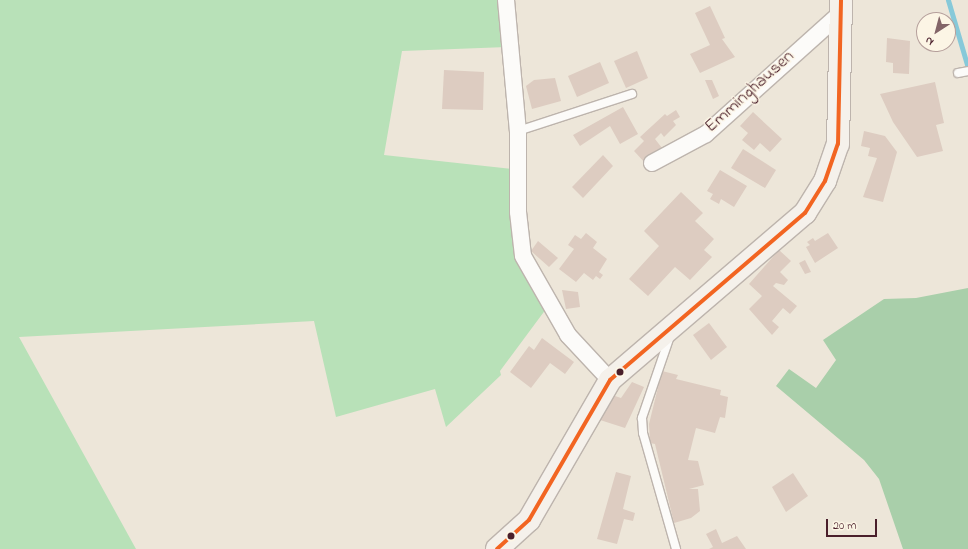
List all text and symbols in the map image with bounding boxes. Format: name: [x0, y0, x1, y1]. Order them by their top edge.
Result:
north arrow: [916, 12, 956, 52]
text: N: [922, 32, 937, 50]
street label: Emminghausen: [701, 46, 799, 138]
unlabelled marker: [615, 367, 625, 377]
scale bar: [828, 511, 879, 537]
text: 20 m: [833, 517, 856, 535]
unlabelled marker: [506, 531, 516, 541]

